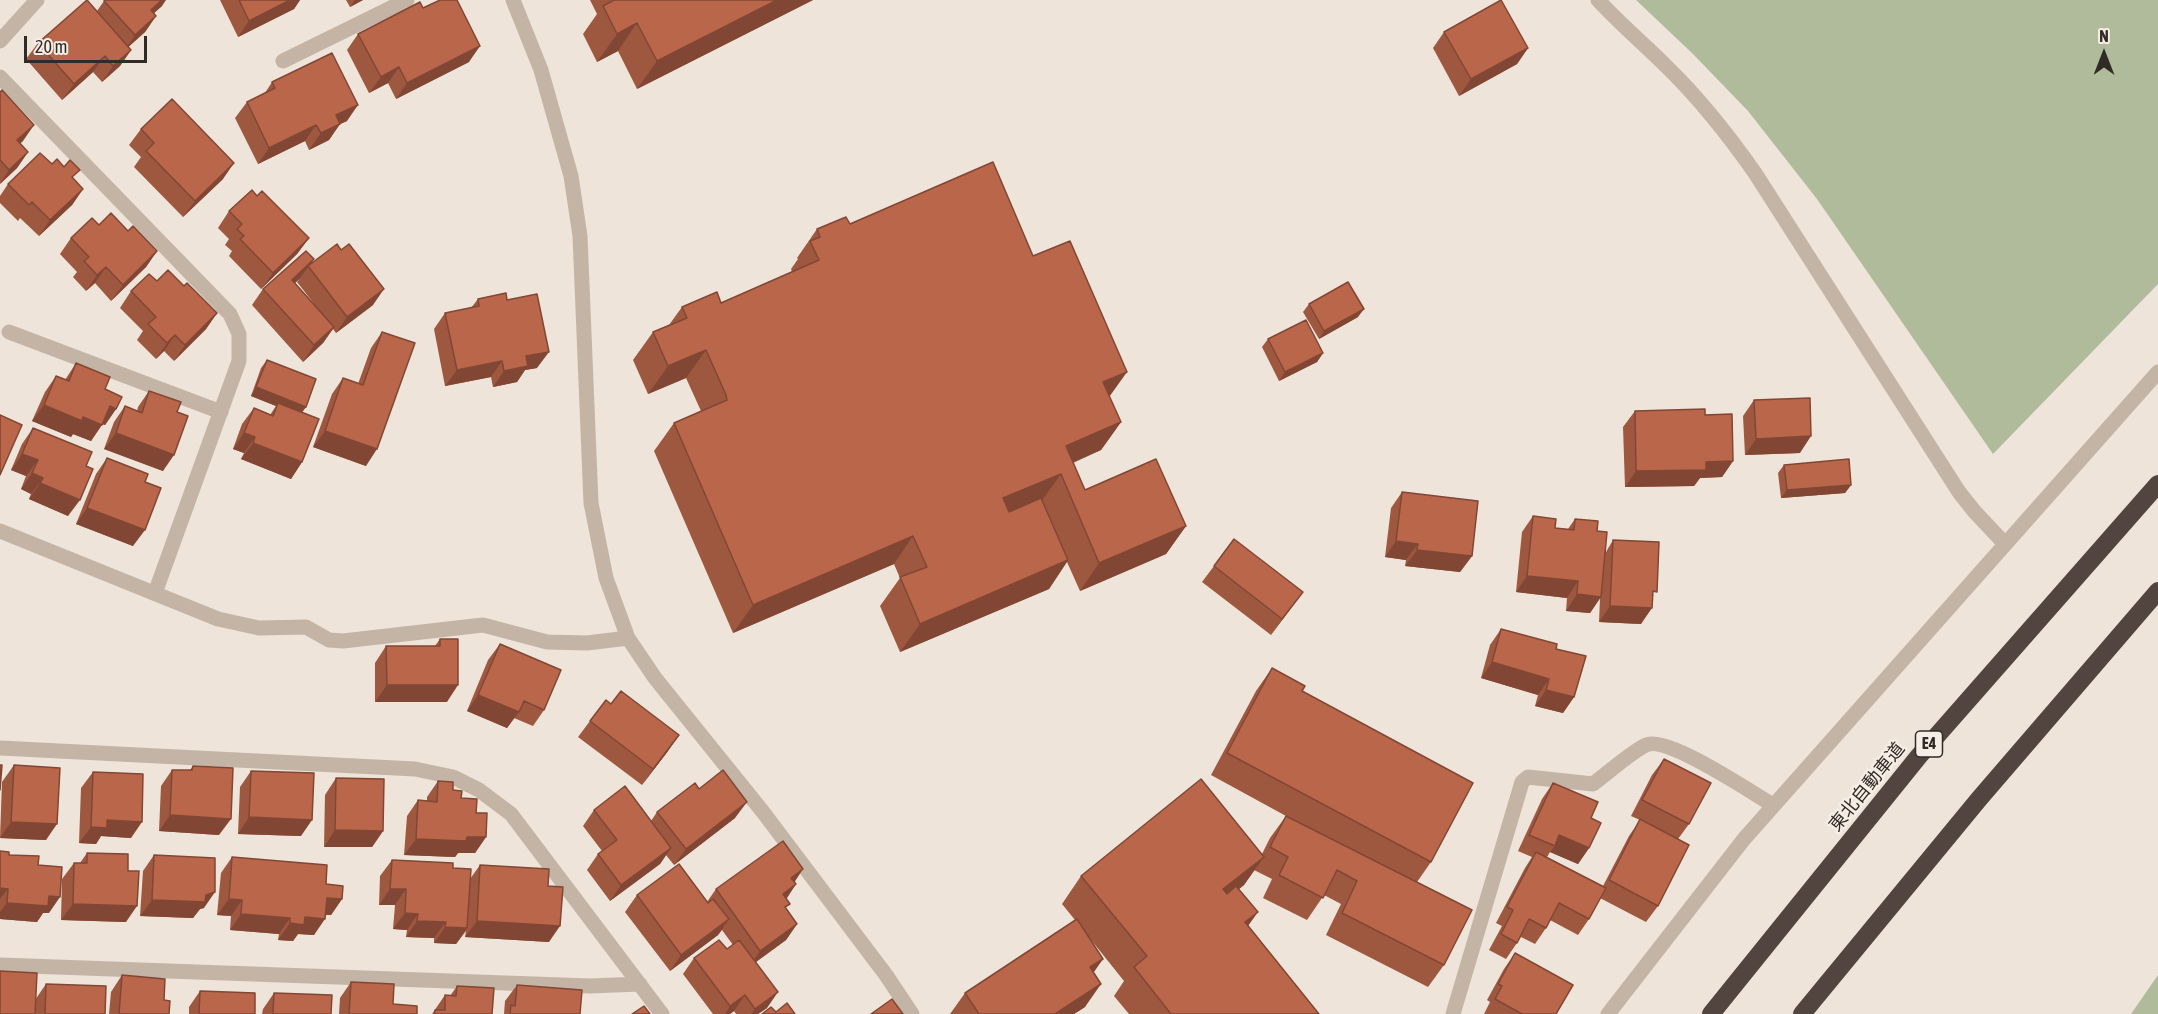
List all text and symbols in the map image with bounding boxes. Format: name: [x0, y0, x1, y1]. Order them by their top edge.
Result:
scale bar: [27, 24, 150, 62]
north arrow: [2074, 24, 2134, 84]
text: N: [2099, 27, 2109, 45]
text: 20 m: [35, 36, 67, 57]
road number: E4: [1916, 731, 1942, 757]
street label: 東北自動車道: [1825, 738, 1909, 836]

